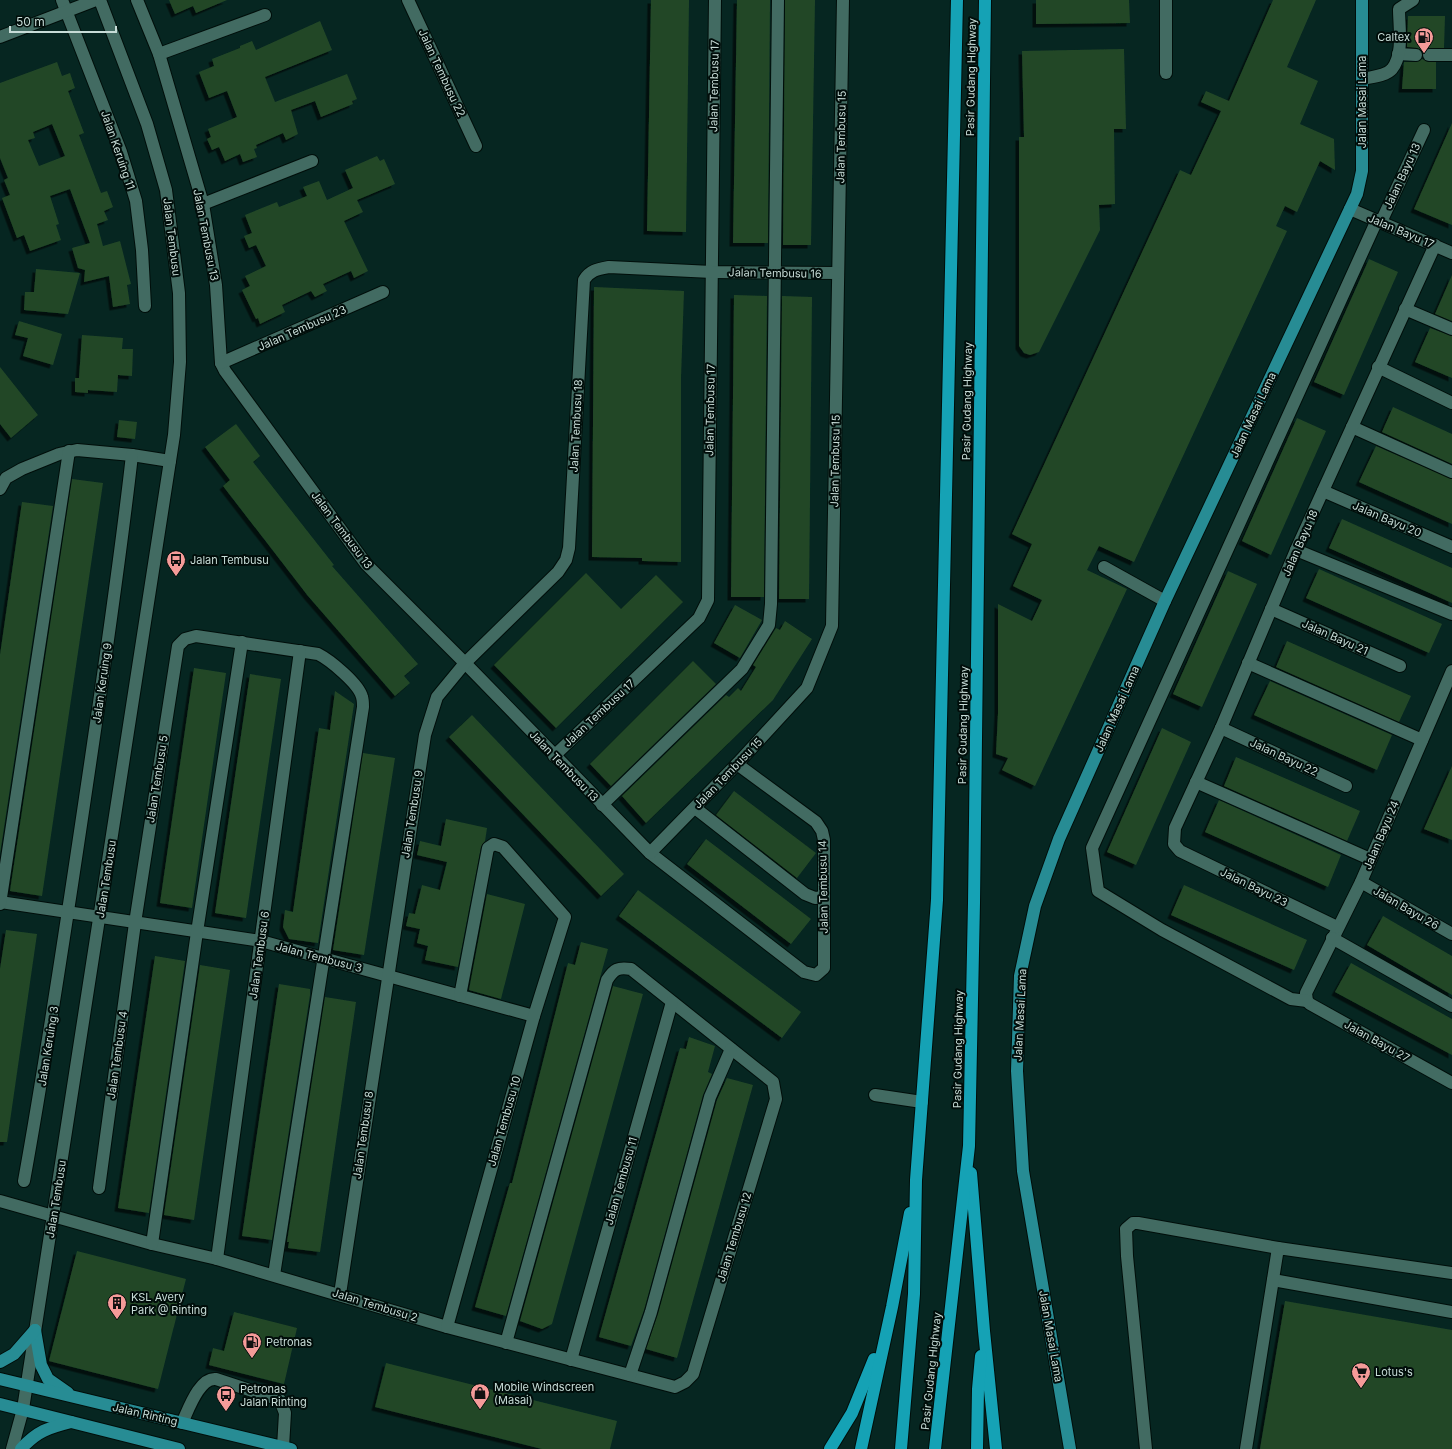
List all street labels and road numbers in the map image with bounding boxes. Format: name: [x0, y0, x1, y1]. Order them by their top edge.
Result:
street label: Pasir Gudang Highway: [963, 18, 979, 136]
street label: Jalan Tembusu 22: [416, 27, 468, 119]
street label: Jalan Tembusu 17: [706, 40, 722, 132]
street label: Jalan Masai Lama: [1355, 56, 1369, 148]
street label: Jalan Tembusu 15: [833, 90, 849, 184]
street label: Jalan Keruing 11: [98, 109, 138, 191]
street label: Jalan Bayu 13: [1381, 141, 1423, 211]
street label: Jalan Tembusu 13: [190, 188, 222, 282]
street label: Jalan Tembusu: [160, 197, 184, 277]
street label: Jalan Bayu 17: [1366, 211, 1436, 251]
street label: Jalan Tembusu 16: [728, 265, 822, 281]
street label: Jalan Tembusu 23: [256, 302, 349, 354]
street label: Pasir Gudang Highway: [959, 342, 975, 460]
street label: Jalan Tembusu 17: [702, 364, 718, 456]
street label: Jalan Masai Lama: [1227, 370, 1279, 460]
street label: Jalan Tembusu 18: [567, 379, 585, 473]
street label: Jalan Tembusu 15: [827, 414, 843, 508]
street label: Jalan Tembusu 13: [308, 489, 376, 572]
street label: Jalan Bayu 20: [1350, 498, 1424, 540]
street label: Jalan Bayu 18: [1279, 507, 1321, 578]
street label: Jalan Bayu 21: [1300, 616, 1370, 658]
street label: Jalan Keruing 9: [89, 642, 115, 724]
street label: Jalan Masai Lama: [1092, 664, 1142, 754]
street label: Pasir Gudang Highway: [955, 666, 971, 784]
street label: Jalan Tembusu 17: [560, 676, 638, 750]
street label: Jalan Tembusu 13: [527, 728, 602, 804]
street label: Jalan Tembusu 5: [143, 734, 171, 824]
street label: Jalan Tembusu 15: [691, 734, 766, 811]
street label: Jalan Bayu 22: [1248, 735, 1320, 779]
street label: Jalan Tembusu 9: [398, 769, 426, 859]
street label: Jalan Bayu 24: [1360, 798, 1402, 872]
street label: Jalan Tembusu: [93, 839, 119, 919]
street label: Jalan Tembusu 14: [815, 840, 831, 934]
street label: Jalan Bayu 23: [1218, 865, 1290, 909]
street label: Jalan Bayu 26: [1371, 884, 1441, 933]
street label: Jalan Tembusu 6: [246, 910, 272, 1000]
street label: Jalan Tembusu 3: [274, 939, 364, 975]
street label: Jalan Masai Lama: [1011, 968, 1029, 1062]
street label: Pasir Gudang Highway: [950, 990, 966, 1108]
street label: Jalan Keruing 3: [35, 1005, 61, 1087]
street label: Jalan Tembusu 4: [104, 1010, 130, 1100]
street label: Jalan Bayu 27: [1342, 1017, 1412, 1065]
street label: Jalan Tembusu 10: [484, 1074, 524, 1168]
street label: Jalan Tembusu 8: [350, 1090, 376, 1180]
street label: Jalan Tembusu 11: [602, 1135, 640, 1227]
street label: Jalan Tembusu: [43, 1159, 69, 1239]
street label: Jalan Tembusu 12: [714, 1190, 754, 1284]
street label: Jalan Tembusu 2: [331, 1285, 419, 1325]
street label: Jalan Masai Lama: [1036, 1289, 1066, 1383]
street label: Pasir Gudang Highway: [918, 1312, 944, 1430]
street label: Jalan Rinting: [111, 1400, 179, 1428]

